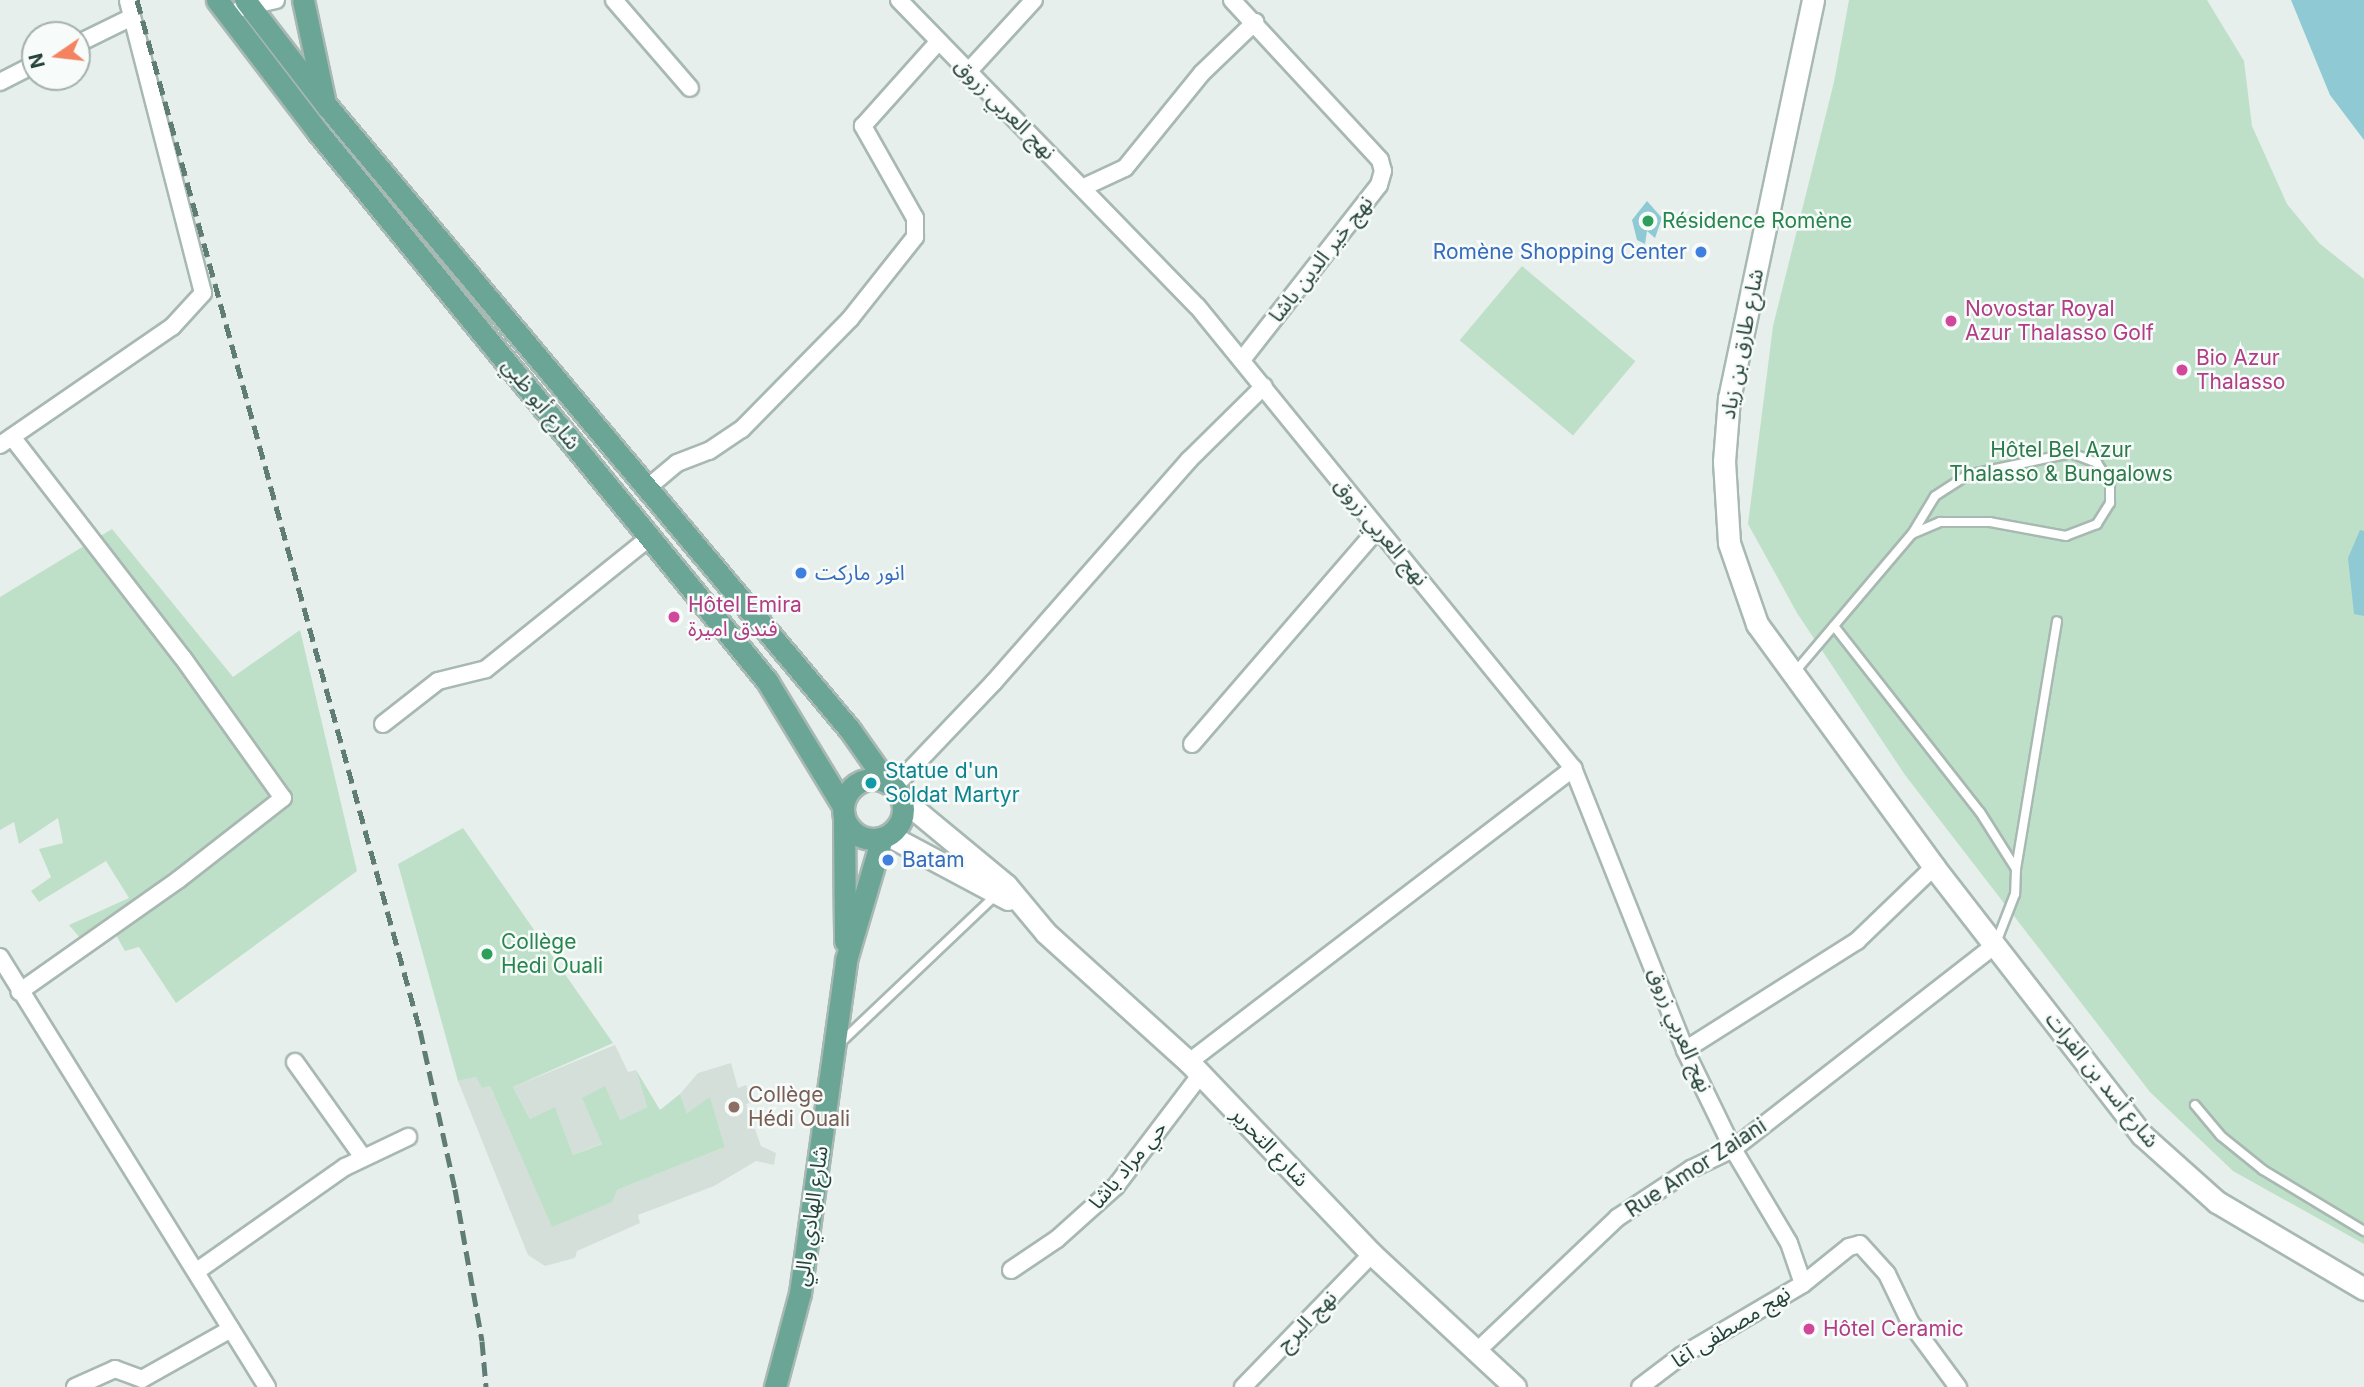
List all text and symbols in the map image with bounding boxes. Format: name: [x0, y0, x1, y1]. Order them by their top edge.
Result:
north arrow: [21, 21, 91, 91]
text: N: [24, 51, 50, 71]
street label: نهج العربي زروق: [949, 53, 1061, 165]
street label: نهج خير الدين باشا: [1264, 191, 1378, 327]
place label: Résidence Romène: [1662, 208, 1852, 234]
marker: Résidence Romène: [1640, 213, 1656, 229]
place label: Romène Shopping Center: [1433, 239, 1687, 265]
marker: Romène Shopping Center: [1693, 244, 1709, 260]
street label: شارع طارق بن زياد: [1715, 267, 1769, 421]
place label: Novostar Royal Azur Thalasso Golf: [1965, 296, 2154, 346]
marker: Novostar Royal Azur Thalasso Golf: [1943, 313, 1959, 329]
place label: Bio Azur Thalasso: [2196, 345, 2285, 395]
street label: شارع أبو ظبي: [497, 353, 585, 455]
marker: Bio Azur Thalasso: [2174, 362, 2190, 378]
park label: Hôtel Bel Azur Thalasso & Bungalows: [1949, 437, 2173, 487]
street label: نهج العربي زروق: [1329, 473, 1433, 591]
place label: انور ماركت: [815, 560, 905, 586]
marker: انور ماركت: [793, 565, 809, 581]
place label: Hôtel Emira فندق اميرة: [688, 592, 802, 642]
marker: Hôtel Emira فندق اميرة: [666, 609, 682, 625]
place label: Statue d'un Soldat Martyr: [885, 758, 1020, 808]
marker: Statue d'un Soldat Martyr: [863, 775, 879, 791]
place label: Batam: [902, 847, 965, 873]
marker: Batam: [880, 852, 896, 868]
place label: Collège Hedi Ouali: [501, 929, 603, 979]
marker: Collège Hedi Ouali: [479, 946, 495, 962]
street label: نهج العربي زروق: [1642, 964, 1718, 1096]
street label: شارع أسد بن الفرات: [2040, 1007, 2164, 1153]
place label: Collège Hédi Ouali: [748, 1082, 850, 1132]
marker: Collège Hédi Ouali: [726, 1099, 742, 1115]
street label: شارع التحرير: [1226, 1102, 1314, 1192]
street label: Rue Amor Zaiani: [1621, 1113, 1771, 1223]
street label: حي مراد باشا: [1084, 1116, 1172, 1214]
street label: شارع الهادي والي: [789, 1144, 833, 1288]
street label: نهج مصطفى آغا: [1667, 1281, 1795, 1373]
street label: نهج البرج: [1272, 1285, 1342, 1357]
place label: Hôtel Ceramic: [1823, 1316, 1964, 1342]
marker: Hôtel Ceramic: [1801, 1321, 1817, 1337]

